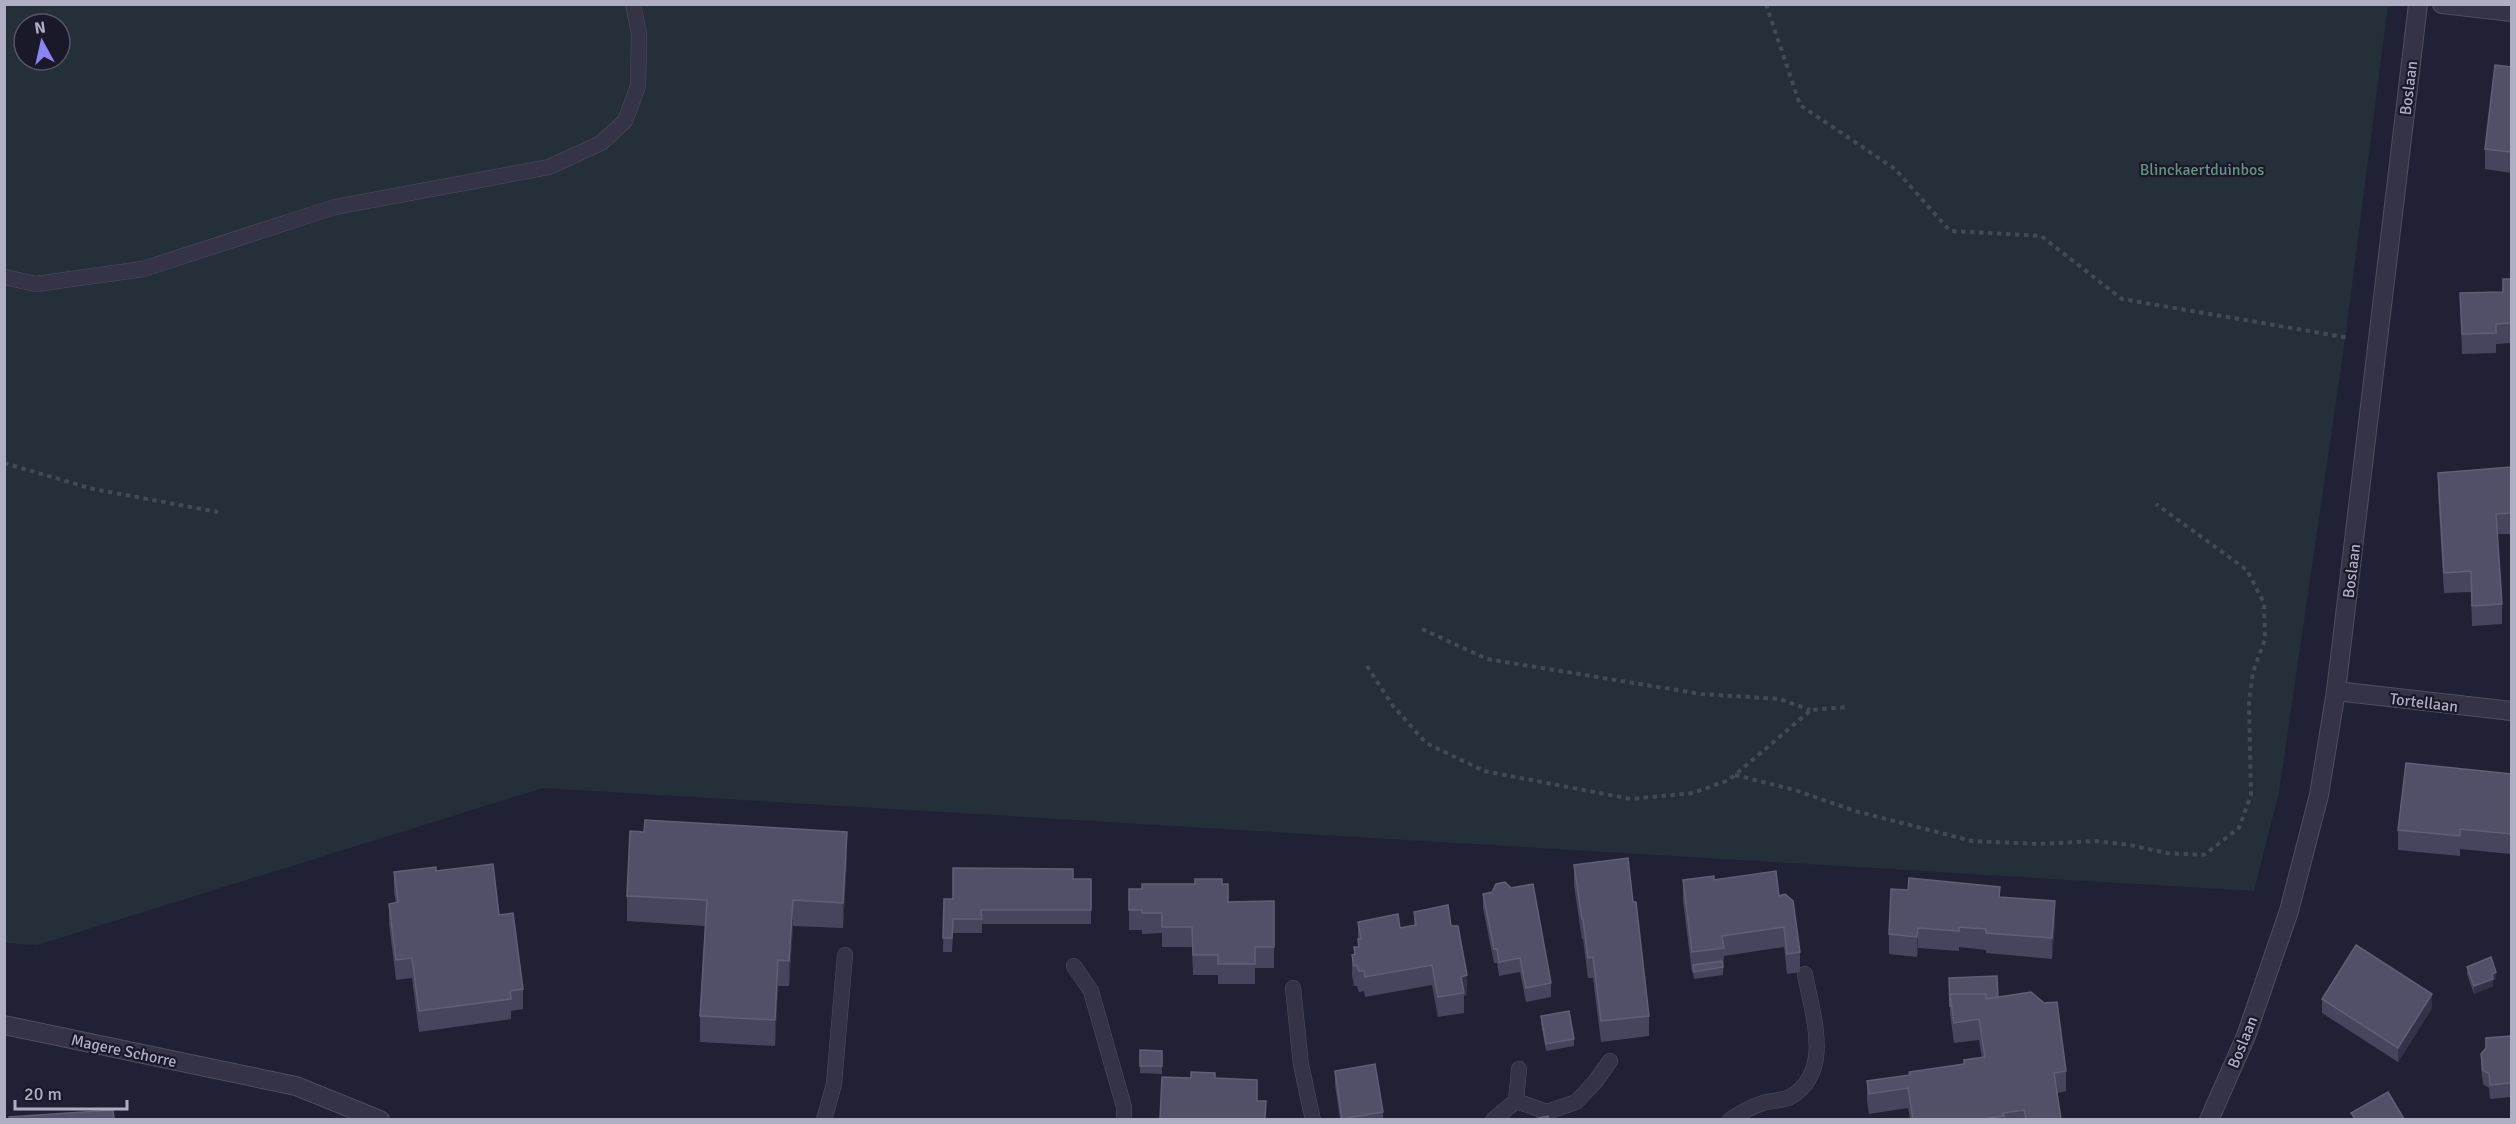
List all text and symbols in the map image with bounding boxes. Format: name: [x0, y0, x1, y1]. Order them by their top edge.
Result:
north arrow: [12, 12, 72, 72]
text: N: [33, 17, 47, 39]
street label: Boslaan: [2396, 60, 2422, 116]
park label: Blinckaertduinbos: [2140, 160, 2264, 180]
street label: Boslaan: [2339, 543, 2365, 599]
street label: Tortellaan: [2389, 689, 2459, 717]
street label: Boslaan: [2223, 1013, 2262, 1071]
street label: Magere Schorre: [69, 1030, 178, 1072]
scale bar: [15, 1073, 128, 1111]
text: 20 m: [24, 1083, 62, 1105]

